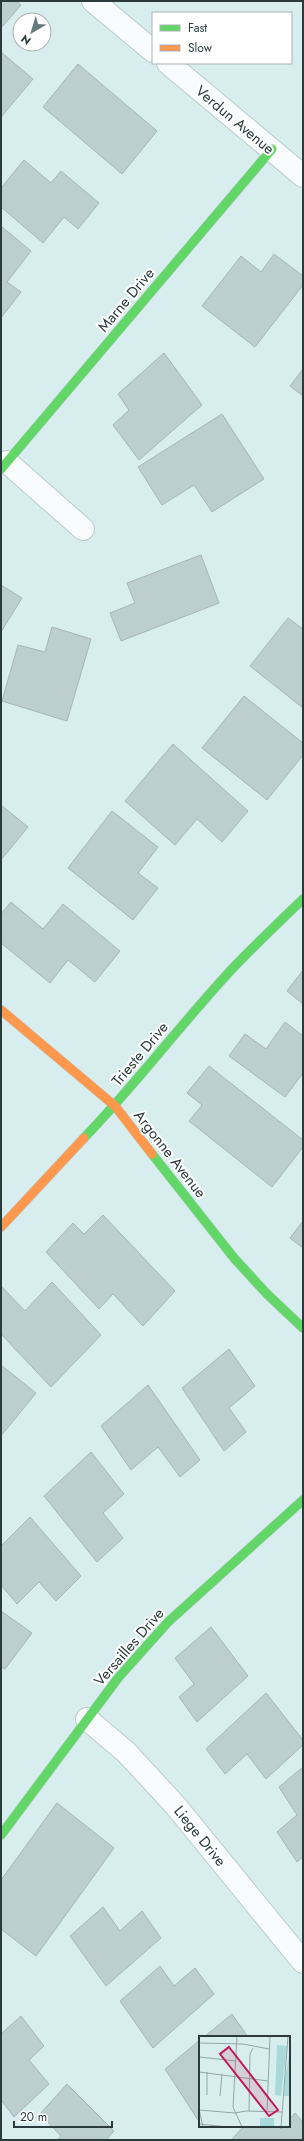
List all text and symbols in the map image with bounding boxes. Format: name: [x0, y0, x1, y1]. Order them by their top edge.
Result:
north arrow: [12, 12, 52, 52]
legend: [152, 12, 292, 64]
text: Fast: [188, 19, 207, 37]
text: N: [17, 31, 34, 49]
text: Slow: [188, 39, 213, 57]
street label: Verdun Avenue: [191, 80, 279, 160]
street label: Marne Drive: [93, 263, 160, 337]
street label: Trieste Drive: [107, 1017, 174, 1091]
street label: Argonne Avenue: [129, 1105, 212, 1203]
street label: Versailles Drive: [89, 1603, 169, 1691]
street label: Liege Drive: [169, 1801, 232, 1871]
inset map: [199, 2036, 290, 2127]
scale bar: [14, 2103, 112, 2129]
text: 20 m: [20, 2108, 47, 2126]

